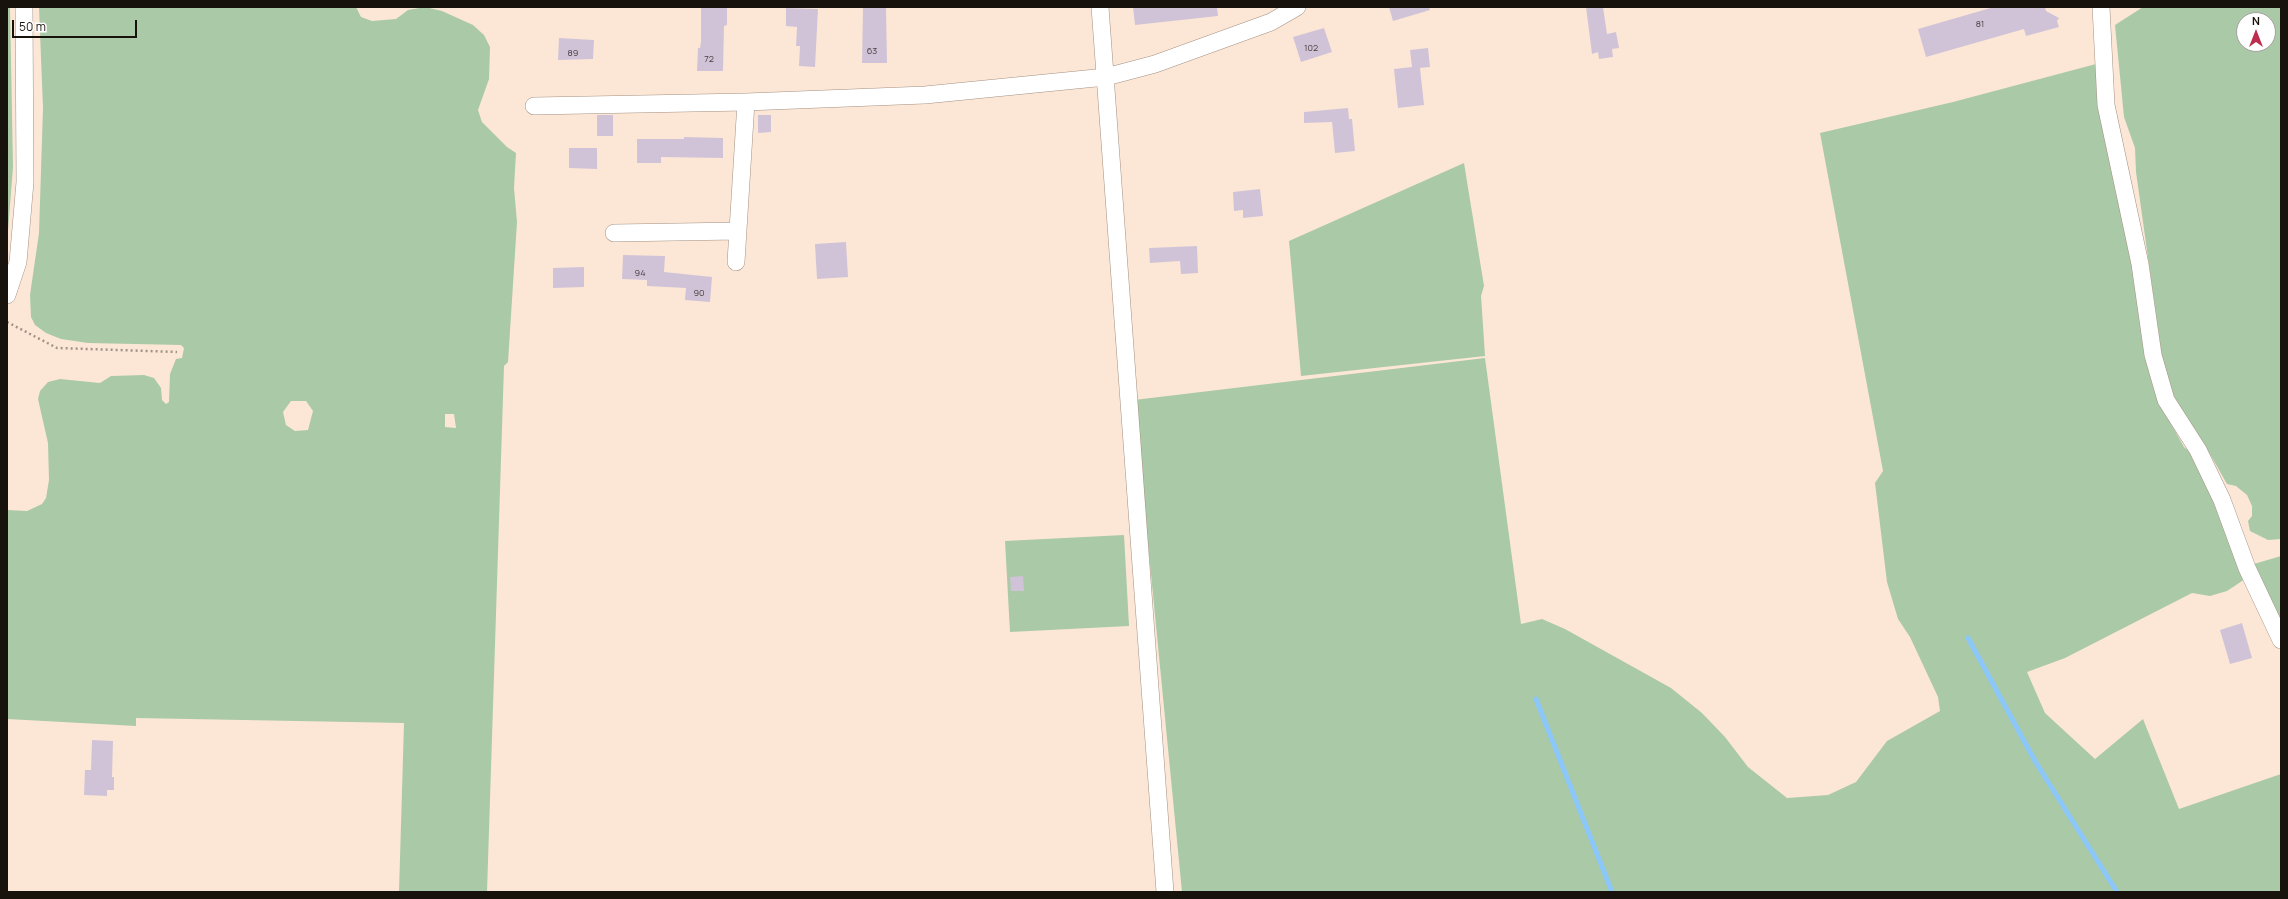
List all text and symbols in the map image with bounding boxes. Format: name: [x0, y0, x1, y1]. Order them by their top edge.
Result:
scale bar: [14, 12, 139, 38]
north arrow: [2236, 12, 2276, 52]
text: N: [2252, 13, 2260, 28]
text: 50 m: [19, 18, 46, 35]
house number: 81: [1976, 19, 1984, 29]
house number: 102: [1304, 43, 1318, 53]
house number: 63: [867, 46, 877, 56]
house number: 89: [568, 48, 578, 58]
house number: 72: [704, 54, 714, 64]
house number: 94: [635, 268, 645, 278]
house number: 90: [693, 288, 705, 298]

